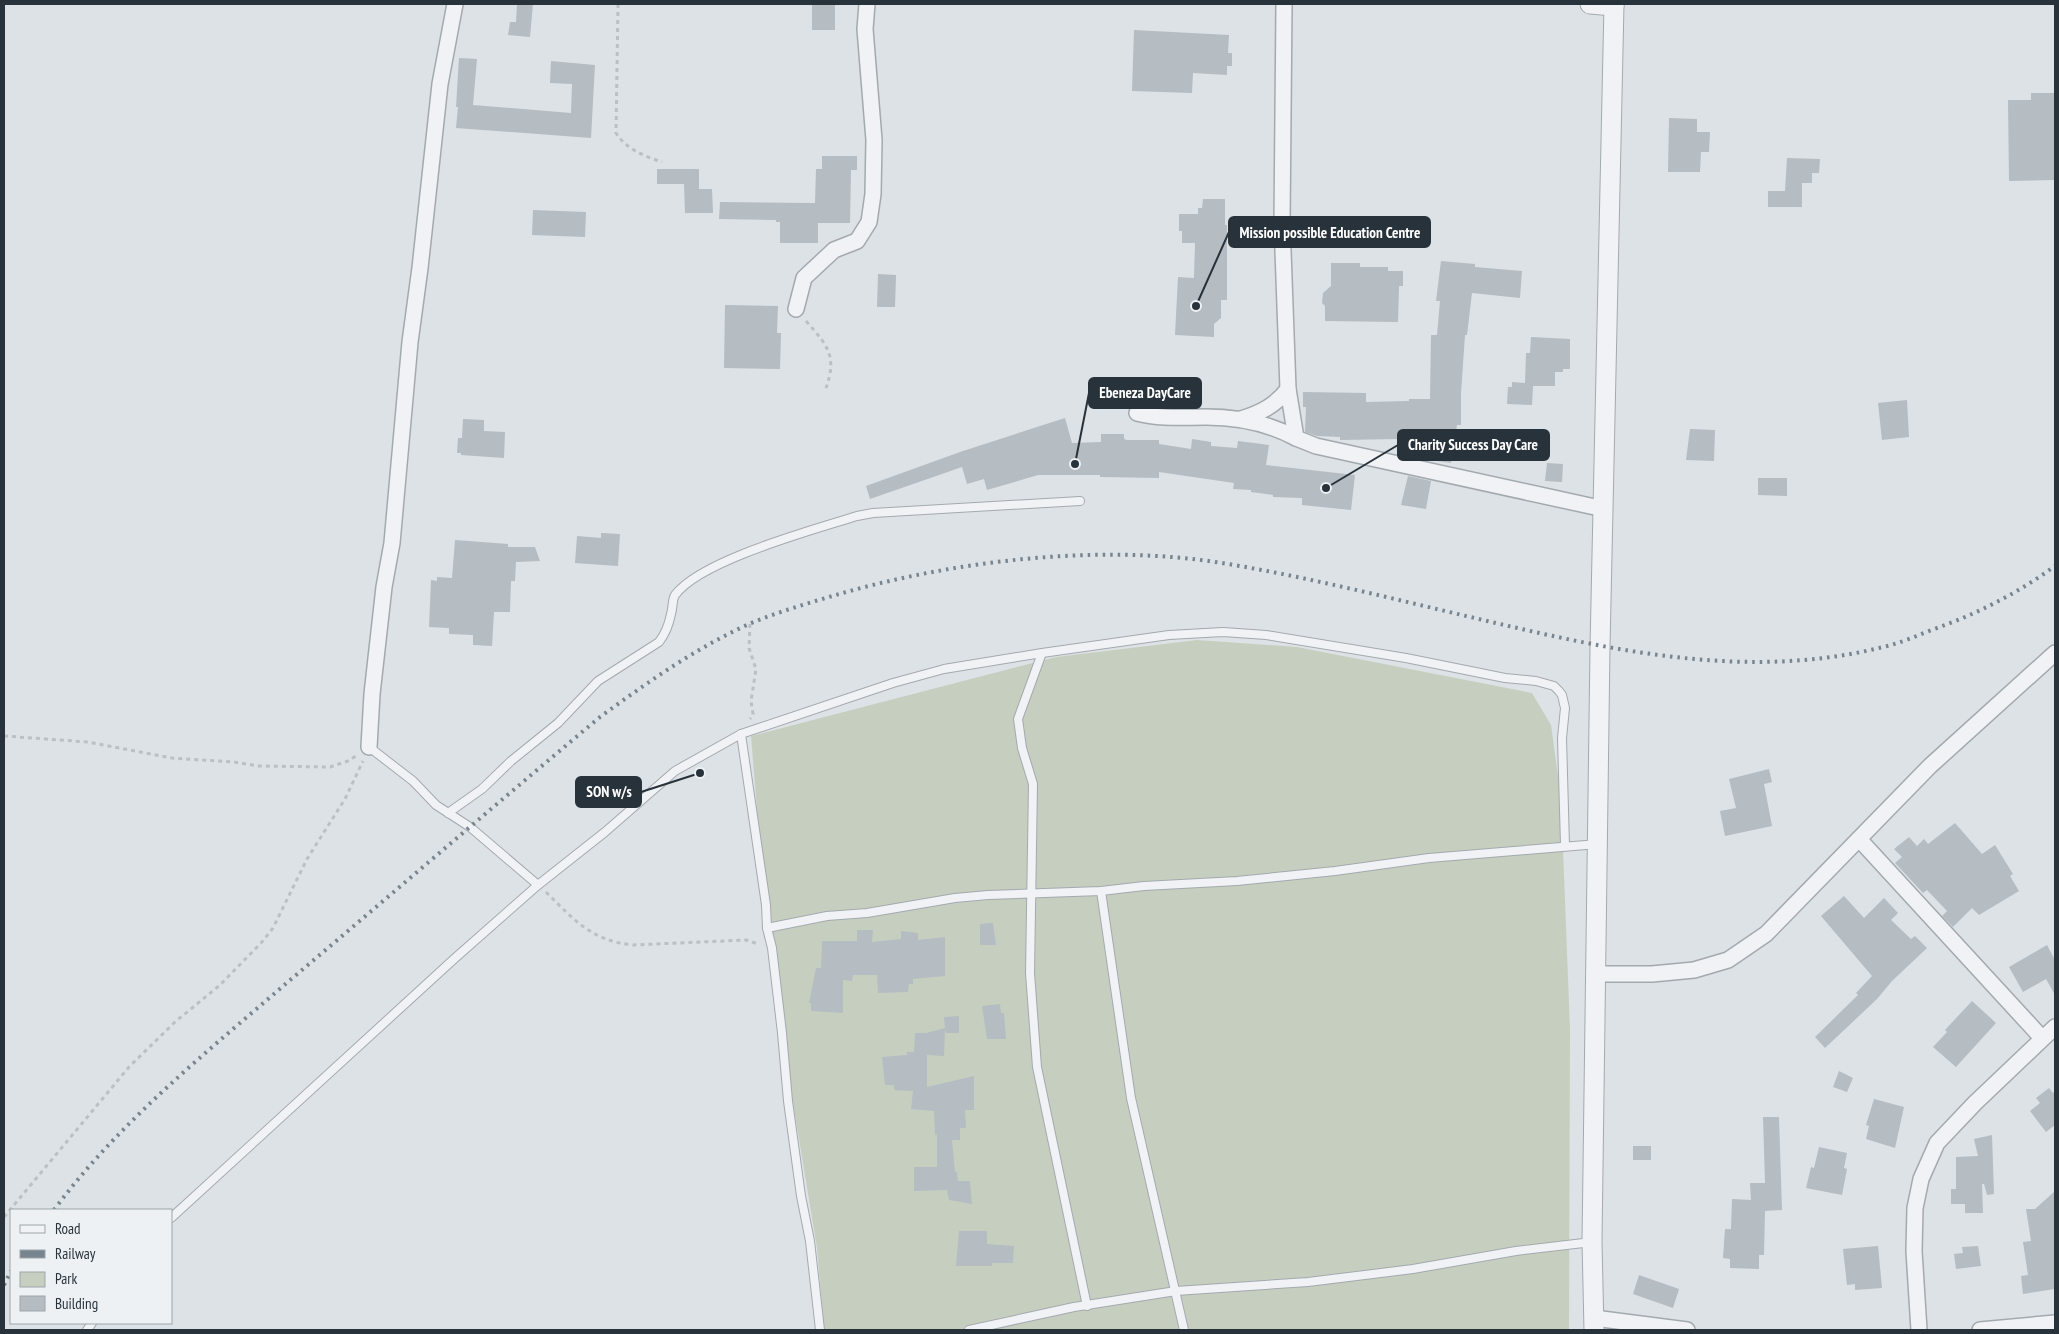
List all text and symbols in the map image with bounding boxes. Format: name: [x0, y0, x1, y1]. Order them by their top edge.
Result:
callout: Mission possible Education Centre: [1229, 217, 1430, 247]
text: Mission possible Education Centre: [1240, 223, 1420, 242]
callout: Ebeneza DayCare: [1089, 378, 1201, 408]
text: Ebeneza DayCare: [1099, 383, 1191, 402]
callout: Charity Success Day Care: [1398, 430, 1549, 460]
text: Charity Success Day Care: [1408, 435, 1538, 454]
callout: SON w/s: [576, 777, 641, 807]
text: SON w/s: [586, 782, 632, 801]
legend: [10, 1209, 172, 1324]
text: Road: [55, 1219, 81, 1238]
text: Railway: [55, 1244, 96, 1263]
text: Park: [55, 1269, 77, 1288]
text: Building: [55, 1294, 98, 1313]

